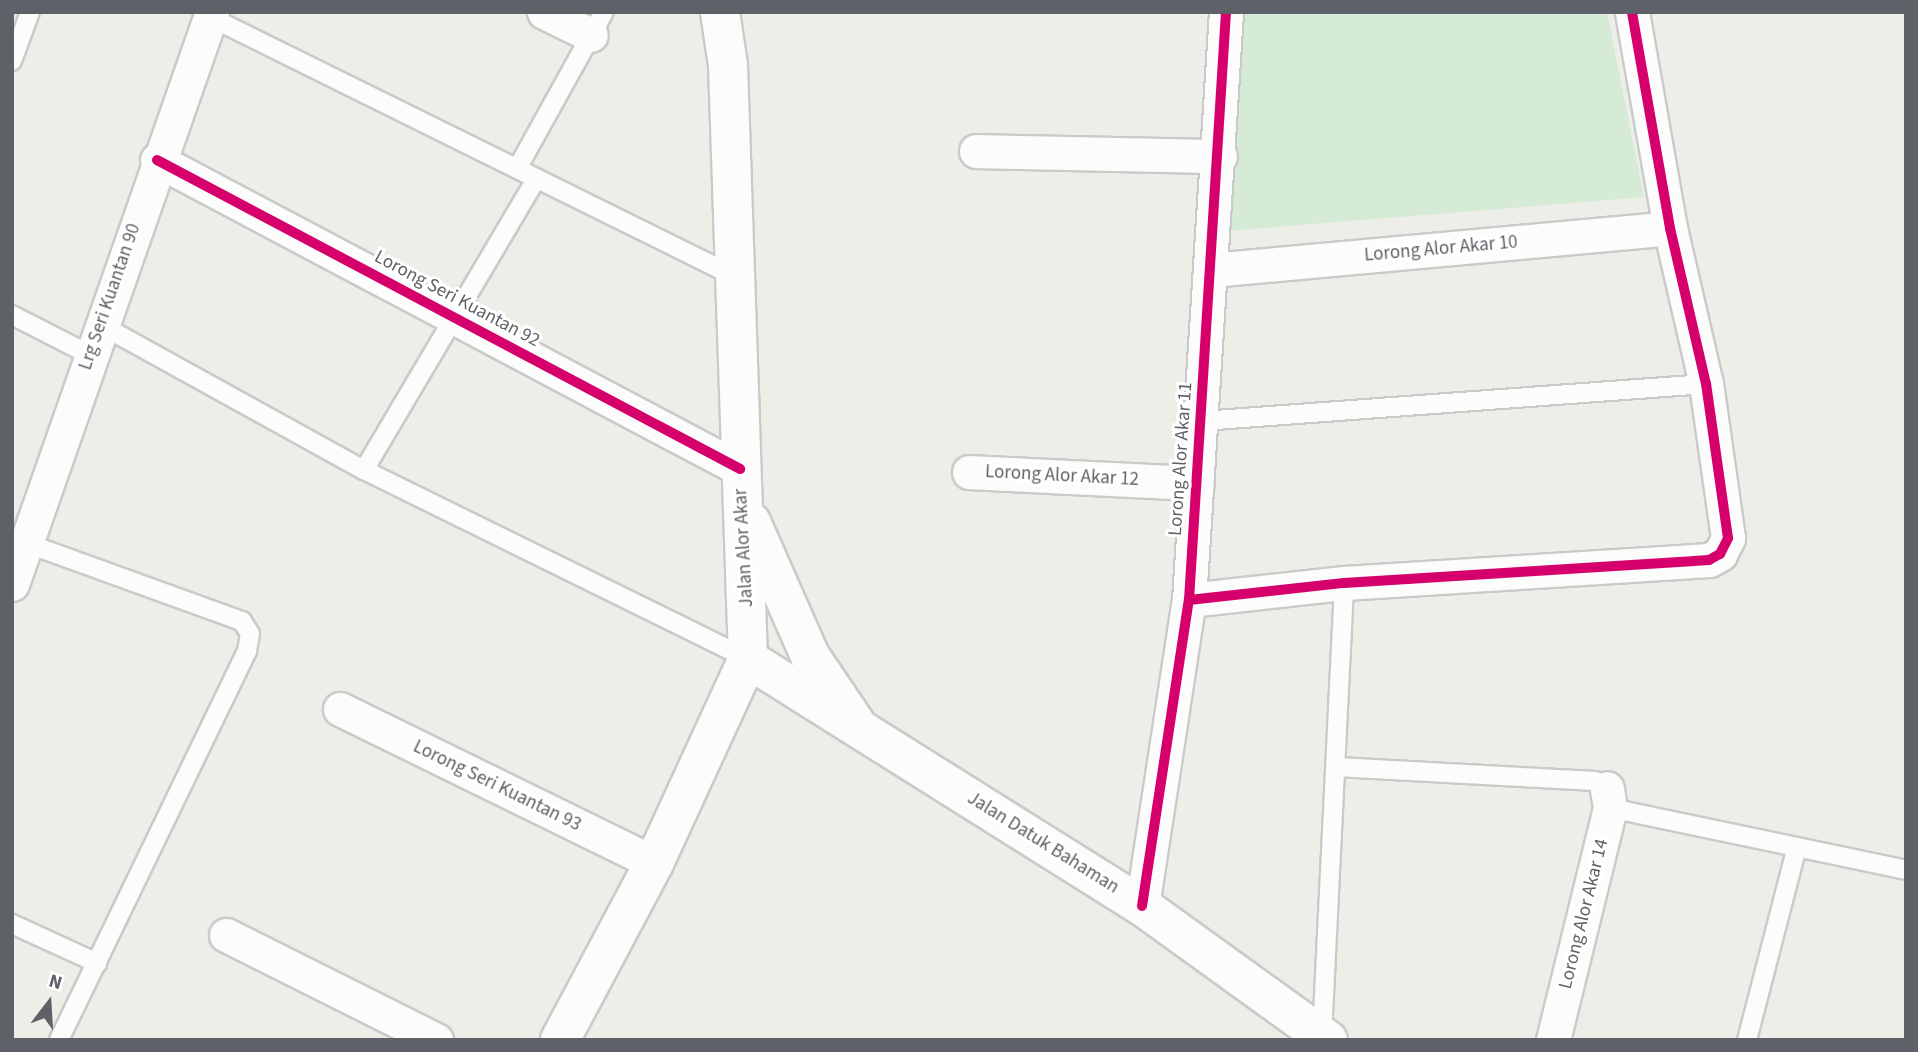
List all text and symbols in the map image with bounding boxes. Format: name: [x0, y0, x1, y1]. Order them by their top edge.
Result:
street label: Lrg Seri Kuantan 90: [74, 221, 146, 373]
street label: Lorong Alor Akar 10: [1363, 231, 1519, 267]
street label: Lorong Seri Kuantan 92: [370, 246, 544, 352]
street label: Lorong Alor Akar 11: [1164, 381, 1198, 537]
street label: Lorong Alor Akar 12: [985, 461, 1139, 491]
street label: Jalan Alor Akar: [730, 488, 758, 608]
street label: Lorong Seri Kuantan 93: [409, 735, 585, 837]
street label: Jalan Datuk Bahaman: [963, 787, 1123, 899]
street label: Lorong Alor Akar 14: [1554, 837, 1614, 991]
north arrow: [14, 968, 84, 1038]
text: N: [45, 968, 65, 997]

